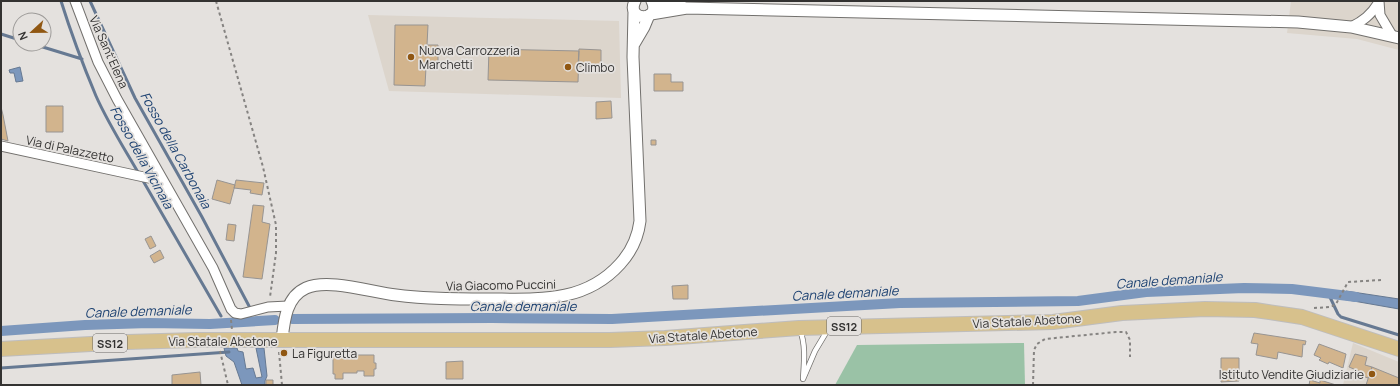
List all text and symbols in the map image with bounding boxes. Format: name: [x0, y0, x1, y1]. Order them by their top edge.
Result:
north arrow: [12, 12, 52, 52]
street label: Via Sant'Elena: [85, 13, 133, 91]
text: N: [14, 29, 31, 42]
place label: Nuova Carrozzeria Marchetti: [419, 42, 520, 73]
marker: Nuova Carrozzeria Marchetti: [406, 52, 416, 62]
place label: Climbo: [576, 59, 615, 76]
marker: Climbo: [563, 62, 573, 72]
water label: Fosso della Carbonaia: [136, 88, 216, 212]
water label: Fosso della Vicinaia: [106, 102, 178, 212]
street label: Via di Palazzetto: [24, 131, 116, 167]
water label: Canale demaniale: [1115, 267, 1224, 293]
street label: Via Giacomo Puccini: [446, 276, 556, 294]
water label: Canale demaniale: [791, 281, 900, 305]
water label: Canale demaniale: [470, 297, 578, 315]
water label: Canale demaniale: [84, 300, 193, 322]
street label: Via Statale Abetone: [972, 310, 1082, 332]
road number: SS12: [827, 317, 861, 335]
street label: Via Statale Abetone: [648, 323, 758, 347]
street label: Via Statale Abetone: [169, 333, 277, 350]
road number: SS12: [93, 334, 127, 352]
place label: La Figuretta: [292, 345, 357, 362]
marker: La Figuretta: [279, 348, 289, 358]
place label: Istituto Vendite Giudiziarie: [1219, 366, 1364, 383]
marker: Istituto Vendite Giudiziarie: [1367, 369, 1377, 379]

